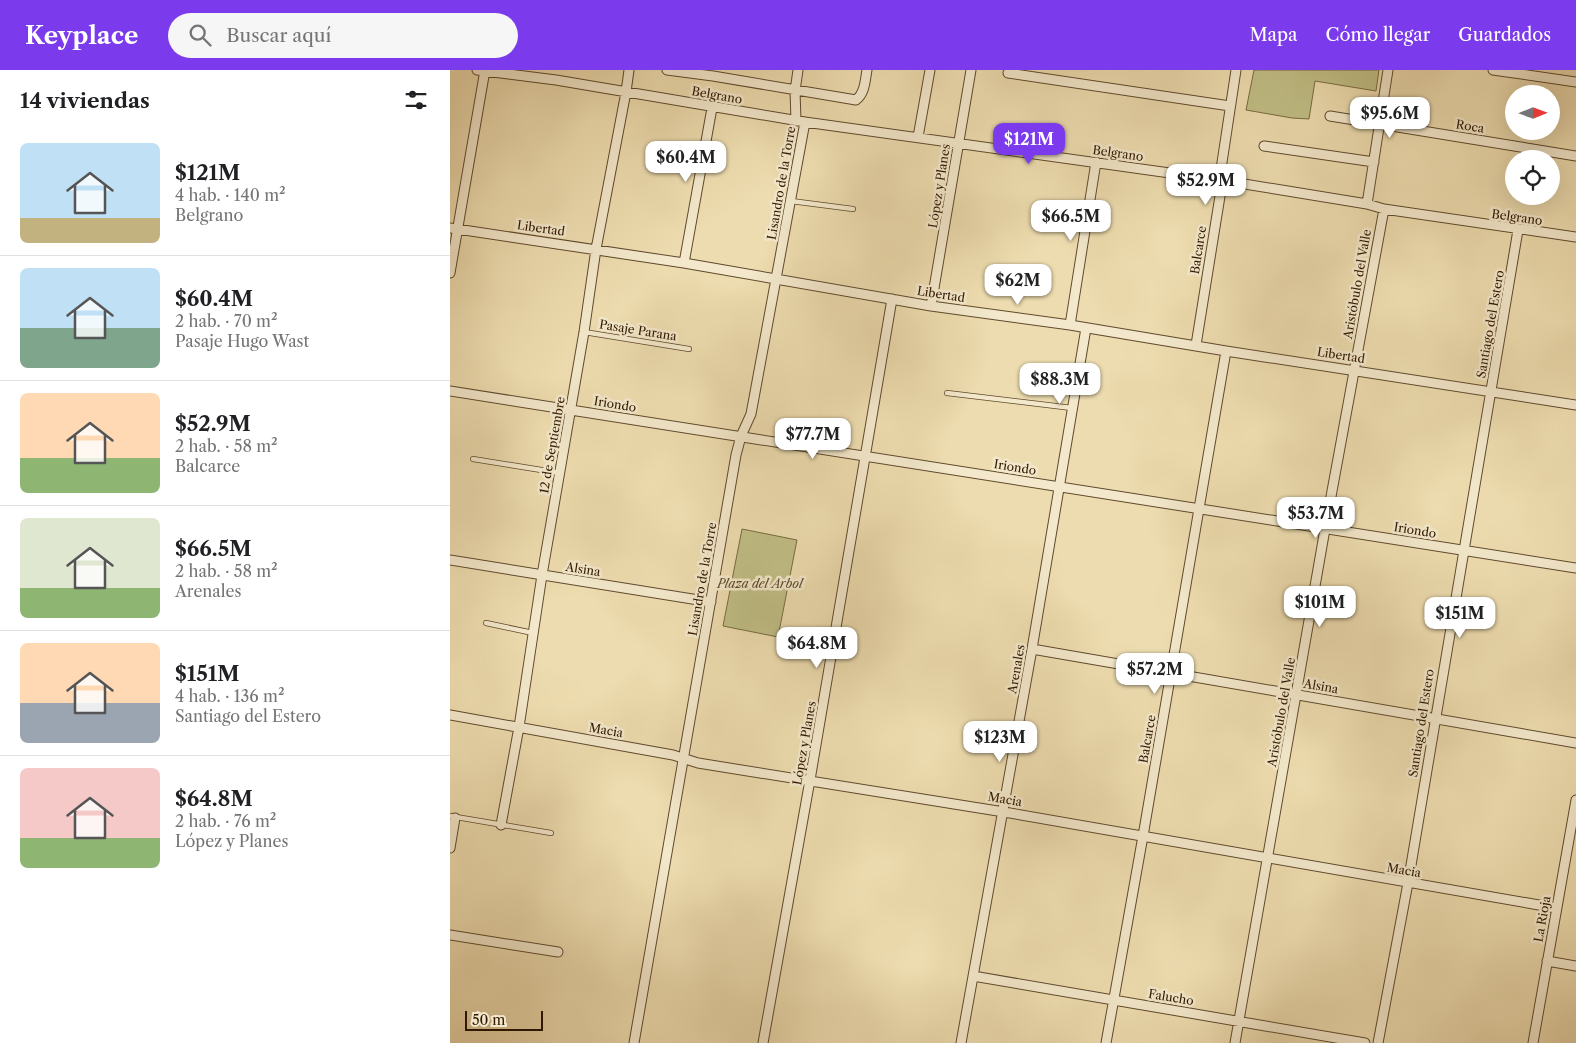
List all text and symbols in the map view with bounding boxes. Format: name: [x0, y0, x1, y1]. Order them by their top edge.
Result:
search box: [168, 13, 518, 58]
text: Keyplace: [25, 21, 138, 50]
icon: search: [186, 21, 214, 49]
text: Buscar aquí: [226, 24, 331, 47]
text: Mapa: [1249, 24, 1298, 46]
text: Cómo llegar: [1326, 24, 1430, 46]
text: Guardados: [1458, 24, 1551, 46]
street label: Belgrano: [690, 83, 744, 107]
north arrow: [1505, 85, 1560, 140]
map controls: [1505, 85, 1560, 205]
icon: filters: [402, 86, 430, 114]
text: 14 viviendas: [20, 88, 150, 113]
pin: $95.6M: [1349, 97, 1431, 139]
text: $95.6M: [1361, 103, 1419, 123]
street label: Roca: [1455, 116, 1486, 136]
pin: $121M: [994, 122, 1064, 165]
street label: Lisandro de la Torre: [764, 125, 798, 241]
text: $121M: [1004, 129, 1054, 149]
pin: $60.4M: [645, 140, 727, 183]
street label: Belgrano: [1092, 142, 1144, 164]
street label: López y Planes: [925, 143, 953, 229]
text: $60.4M: [656, 147, 716, 167]
button: locate: [1505, 150, 1560, 205]
text: $121M: [175, 160, 240, 185]
icon: home: [60, 163, 120, 223]
pin: $52.9M: [1165, 164, 1247, 206]
text: $52.9M: [1177, 170, 1235, 190]
text: 4 hab. · 140 m²: [175, 185, 286, 205]
pin: $66.5M: [1030, 200, 1112, 242]
text: Belgrano: [175, 205, 243, 225]
text: $66.5M: [1042, 206, 1100, 226]
street label: Belgrano: [1491, 206, 1543, 228]
street label: Libertad: [516, 217, 567, 239]
street label: Balcarce: [1187, 224, 1209, 275]
street label: Aristóbulo del Valle: [1340, 228, 1374, 341]
pin: $62M: [988, 264, 1048, 306]
street label: Santiago del Estero: [1473, 269, 1507, 379]
text: $62M: [996, 270, 1040, 290]
street label: Libertad: [916, 283, 967, 305]
text: $60.4M: [175, 286, 253, 311]
icon: home: [60, 288, 120, 348]
text: 2 hab. · 70 m²: [175, 311, 278, 331]
street label: Pasaje Parana: [598, 316, 678, 344]
text: Pasaje Hugo Wast: [175, 331, 309, 351]
street label: Libertad: [1316, 344, 1367, 366]
pin: $88.3M: [1019, 362, 1101, 405]
text: $88.3M: [1030, 369, 1090, 389]
street label: Iriondo: [593, 393, 637, 415]
street label: 12 de Septiembre: [536, 395, 568, 495]
text: $52.9M: [175, 411, 251, 436]
icon: home: [60, 413, 120, 473]
pin: $77.7M: [772, 418, 854, 460]
text: $77.7M: [786, 424, 840, 444]
text: 2 hab. · 58 m²: [175, 436, 278, 456]
text: Balcarce: [175, 456, 240, 476]
street label: Iriondo: [993, 456, 1037, 478]
pin: $53.7M: [1275, 496, 1357, 539]
text: $53.7M: [1288, 503, 1344, 523]
street label: Iriondo: [1393, 519, 1437, 541]
street label: Lisandro de la Torre: [685, 521, 719, 637]
text: $66.5M: [175, 536, 252, 561]
icon: home: [60, 538, 120, 598]
street label: Alsina: [563, 559, 602, 579]
text: 2 hab. · 58 m²: [175, 561, 278, 581]
park label: Plaza del Arbol: [716, 576, 804, 591]
text: Arenales: [175, 581, 241, 601]
pin: $101M: [1285, 586, 1355, 628]
text: $101M: [1295, 592, 1345, 612]
pin: $151M: [1425, 596, 1495, 639]
text: $151M: [1435, 603, 1485, 623]
pin: $64.8M: [776, 626, 858, 669]
text: $64.8M: [787, 633, 847, 653]
street label: Arenales: [1004, 643, 1028, 696]
pin: $57.2M: [1114, 652, 1196, 695]
street label: Aristóbulo del Valle: [1264, 656, 1298, 769]
text: $57.2M: [1127, 659, 1183, 679]
text: $151M: [175, 661, 240, 686]
icon: home: [60, 663, 120, 723]
street label: Santiago del Estero: [1405, 668, 1437, 778]
street label: Alsina: [1301, 675, 1340, 697]
text: 4 hab. · 136 m²: [175, 686, 284, 706]
street label: López y Planes: [789, 700, 819, 786]
text: Santiago del Estero: [175, 706, 321, 726]
street label: Balcarce: [1135, 713, 1159, 764]
street label: Macia: [588, 720, 625, 741]
pin: $123M: [965, 720, 1035, 763]
text: $123M: [974, 727, 1026, 747]
text: $64.8M: [175, 786, 253, 811]
icon: home: [60, 788, 120, 848]
street label: Macia: [987, 789, 1024, 810]
text: 2 hab. · 76 m²: [175, 811, 276, 831]
text: López y Planes: [175, 831, 289, 851]
street label: Macia: [1386, 860, 1423, 881]
street label: La Rioja: [1531, 894, 1554, 943]
street label: Falucho: [1147, 986, 1195, 1008]
scale bar: [465, 1008, 542, 1031]
text: 50 m: [472, 1011, 505, 1029]

